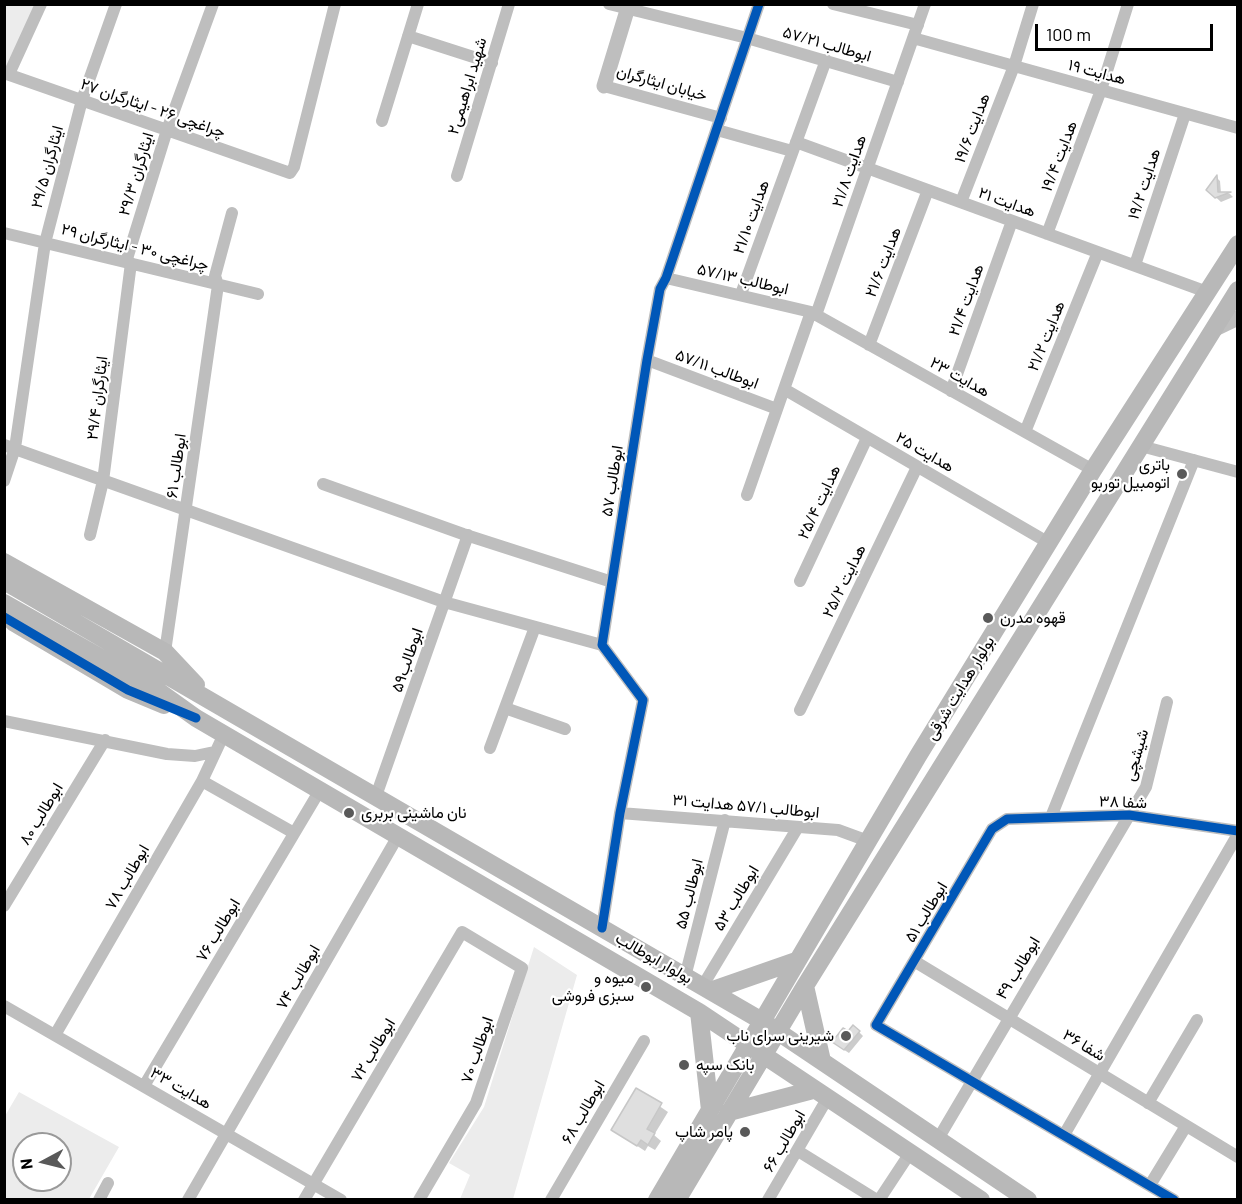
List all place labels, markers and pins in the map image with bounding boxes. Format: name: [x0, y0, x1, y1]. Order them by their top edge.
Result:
place label: باتری اتومبیل توربو: [1091, 455, 1170, 493]
marker: باتری اتومبیل توربو: [1175, 467, 1189, 481]
place label: قهوه مدرن: [1000, 608, 1066, 628]
marker: قهوه مدرن: [981, 611, 995, 625]
place label: نان ماشینی بربری: [361, 803, 467, 823]
marker: نان ماشینی بربری: [342, 806, 356, 820]
place label: میوه و سبزی فروشی: [552, 968, 634, 1006]
marker: میوه و سبزی فروشی: [639, 980, 653, 994]
place label: شیرینی سرای ناب: [726, 1026, 834, 1046]
marker: شیرینی سرای ناب: [839, 1029, 853, 1043]
place label: بانک سپه: [696, 1055, 754, 1075]
marker: بانک سپه: [677, 1058, 691, 1072]
place label: پامر شاپ: [675, 1122, 733, 1142]
marker: پامر شاپ: [738, 1125, 752, 1139]

